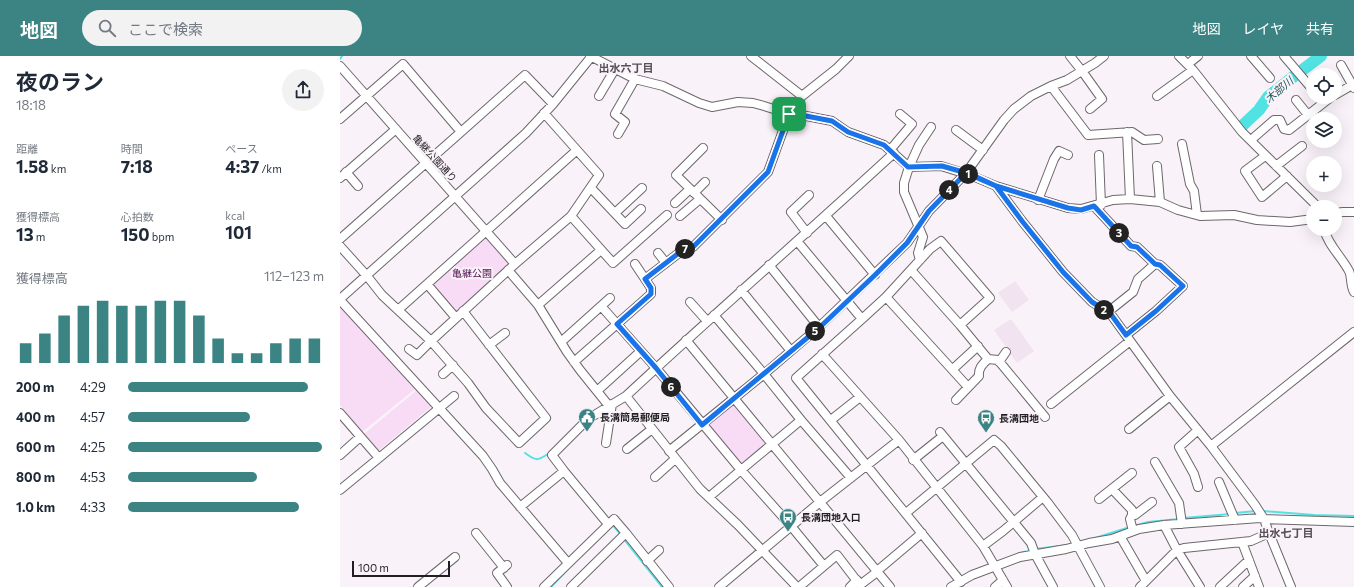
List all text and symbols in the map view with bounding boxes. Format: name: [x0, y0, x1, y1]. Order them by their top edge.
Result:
search box: [82, 10, 362, 46]
icon: search: [96, 17, 118, 39]
text: 地図: [20, 18, 58, 41]
text: ここで検索: [128, 20, 203, 38]
text: 地図: [1192, 20, 1220, 37]
text: レイヤ: [1242, 20, 1284, 37]
text: 共有: [1306, 20, 1334, 37]
district label: 出水六丁目: [599, 61, 654, 74]
text: 夜のラン: [16, 68, 104, 95]
map controls: [1306, 68, 1342, 236]
button: locate: [1306, 68, 1342, 104]
button: share: [282, 69, 324, 111]
water label: 木部川: [1262, 73, 1296, 105]
text: 18:18: [16, 97, 46, 113]
pin: [772, 97, 806, 131]
icon: arrive: [778, 103, 800, 125]
button: layers: [1306, 112, 1342, 148]
street label: 亀継公園通り: [410, 132, 460, 184]
text: 距離: [16, 142, 38, 155]
text: 時間: [121, 142, 143, 155]
text: ペース: [225, 142, 258, 155]
text: 1.58: [16, 156, 49, 177]
text: 7:18: [121, 156, 153, 177]
text: 4:37: [225, 156, 259, 177]
button: +: [1306, 156, 1342, 192]
text: km: [49, 162, 66, 175]
text: /km: [259, 162, 282, 175]
pin: 1: [958, 164, 978, 184]
text: 1: [966, 167, 970, 180]
pin: 4: [939, 180, 959, 200]
text: 4: [946, 183, 952, 196]
button: −: [1306, 200, 1342, 236]
text: kcal: [225, 209, 245, 222]
text: 獲得標高: [16, 210, 60, 223]
text: 心拍数: [121, 210, 154, 223]
text: 101: [225, 222, 252, 243]
pin: 3: [1109, 223, 1129, 243]
text: 13: [16, 224, 34, 245]
text: 150: [121, 224, 150, 245]
text: 3: [1116, 226, 1122, 239]
text: m: [34, 230, 45, 243]
text: bpm: [150, 230, 174, 243]
pin: 7: [675, 239, 695, 259]
text: 7: [682, 242, 688, 255]
park label: 亀継公園: [452, 267, 492, 279]
text: 112–123 m: [264, 268, 324, 284]
text: 獲得標高: [16, 270, 68, 286]
pin: 2: [1094, 300, 1114, 320]
text: 2: [1101, 303, 1107, 316]
pin: 5: [805, 321, 825, 341]
text: 5: [812, 324, 818, 337]
pin: 6: [661, 377, 681, 397]
text: 200 m: [16, 379, 54, 395]
text: 4:29: [80, 379, 106, 395]
text: 6: [668, 380, 674, 393]
public building icon: 長溝簡易郵便局: [577, 407, 597, 432]
bus stop icon: 長溝団地: [976, 408, 996, 433]
text: 400 m: [16, 409, 55, 425]
text: 4:57: [80, 409, 105, 425]
place label: 長溝簡易郵便局: [600, 411, 670, 423]
place label: 長溝団地: [999, 412, 1039, 424]
text: 600 m: [16, 439, 55, 455]
text: 4:25: [80, 439, 106, 455]
text: 800 m: [16, 469, 55, 485]
text: 4:53: [80, 469, 106, 485]
text: 1.0 km: [16, 499, 55, 515]
text: 4:33: [80, 499, 106, 515]
bus stop icon: 長溝団地入口: [778, 507, 798, 532]
place label: 長溝団地入口: [801, 511, 861, 523]
district label: 出水七丁目: [1259, 526, 1314, 539]
scale bar: [352, 559, 450, 578]
text: 100 m: [358, 561, 389, 574]

